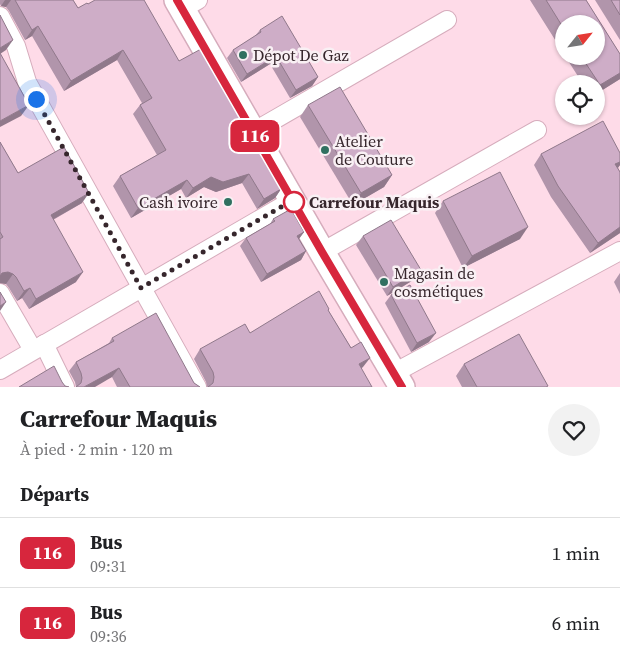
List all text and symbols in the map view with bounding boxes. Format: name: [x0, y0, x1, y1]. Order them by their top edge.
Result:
north arrow: [555, 15, 605, 65]
map controls: [555, 15, 605, 125]
place label: Dépot De Gaz: [253, 44, 349, 66]
marker: Dépot De Gaz: [237, 49, 249, 61]
button: locate: [555, 75, 605, 125]
your location: [24, 87, 49, 112]
line badge: 116: [226, 120, 284, 152]
text: 116: [240, 123, 270, 148]
place label: Atelier de Couture: [335, 130, 413, 170]
marker: Atelier de Couture: [319, 144, 331, 156]
place label: Cash ivoire: [139, 191, 218, 213]
marker: Carrefour Maquis: [283, 191, 305, 213]
place label: Carrefour Maquis: [309, 191, 439, 213]
marker: Cash ivoire: [222, 196, 234, 208]
place label: Magasin de cosmétiques: [394, 262, 483, 302]
marker: Magasin de cosmétiques: [378, 276, 390, 288]
text: Carrefour Maquis: [20, 402, 217, 435]
button: heart: [548, 404, 600, 456]
text: À pied · 2 min · 120 m: [20, 438, 173, 460]
text: Départs: [20, 481, 89, 507]
text: Bus: [90, 529, 122, 555]
text: 116: [33, 540, 62, 565]
text: 1 min: [552, 540, 600, 566]
text: 09:31: [90, 555, 127, 577]
text: Bus: [90, 599, 122, 625]
text: 116: [33, 610, 62, 635]
text: 6 min: [552, 610, 600, 636]
text: 09:36: [90, 625, 127, 647]

